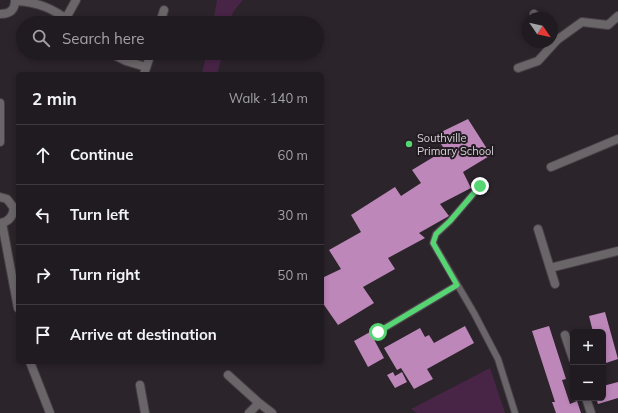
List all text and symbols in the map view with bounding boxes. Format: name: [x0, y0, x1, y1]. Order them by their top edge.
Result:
north arrow: [522, 12, 558, 48]
search box: [16, 16, 324, 60]
icon: search: [30, 27, 52, 49]
text: Search here: [62, 29, 144, 48]
text: 2 min: [32, 88, 77, 109]
text: Walk · 140 m: [229, 90, 308, 106]
place label: Southville Primary School: [417, 131, 494, 158]
marker: Southville Primary School: [404, 139, 414, 149]
icon: ahead: [32, 144, 54, 166]
text: Continue: [70, 145, 133, 164]
text: 60 m: [278, 147, 308, 163]
route end: [471, 177, 489, 195]
icon: left: [32, 204, 54, 226]
text: Turn left: [70, 205, 129, 224]
text: 30 m: [278, 207, 308, 223]
icon: right: [32, 264, 54, 286]
text: Turn right: [70, 265, 140, 284]
text: 50 m: [278, 267, 308, 283]
route start: [369, 323, 387, 341]
icon: arrive: [32, 324, 54, 346]
text: Arrive at destination: [70, 325, 217, 344]
map controls: [570, 329, 606, 401]
button: +: [570, 329, 606, 365]
button: −: [570, 365, 606, 401]

